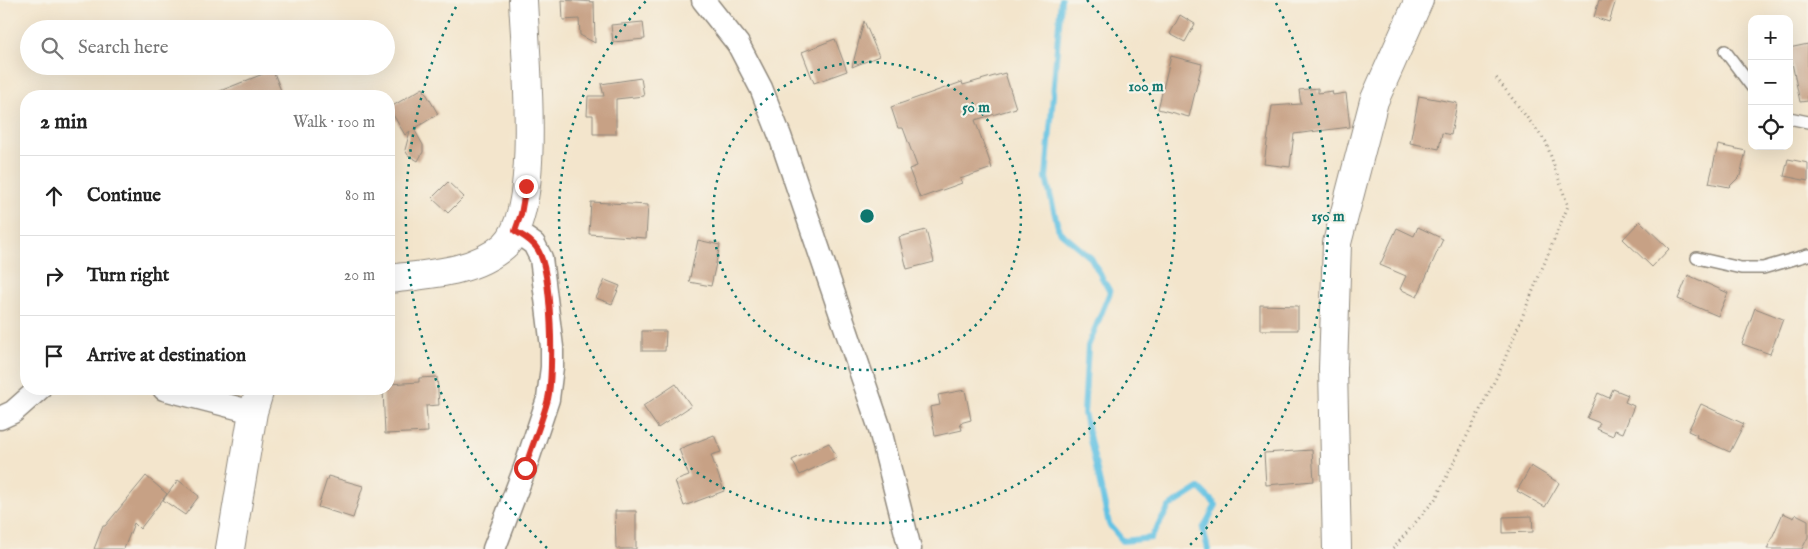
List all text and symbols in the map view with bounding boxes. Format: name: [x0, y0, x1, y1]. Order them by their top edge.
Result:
map controls: [1748, 15, 1793, 150]
button: +: [1748, 15, 1793, 60]
search box: [20, 20, 395, 75]
icon: search: [38, 34, 66, 62]
text: Search here: [78, 36, 169, 60]
button: −: [1748, 60, 1793, 105]
text: 100 m: [1128, 77, 1164, 96]
text: 50 m: [962, 98, 990, 117]
button: locate: [1748, 105, 1793, 150]
text: 2 min: [40, 109, 87, 136]
text: Walk · 100 m: [293, 113, 375, 133]
route end: [515, 175, 538, 198]
icon: ahead: [40, 182, 68, 210]
text: Continue: [87, 184, 161, 208]
text: 80 m: [345, 186, 375, 206]
centre of rings: [858, 207, 876, 225]
text: 150 m: [1311, 207, 1345, 226]
icon: right: [40, 262, 68, 290]
text: Turn right: [87, 264, 169, 288]
text: 20 m: [344, 266, 375, 286]
icon: arrive: [40, 342, 68, 370]
text: Arrive at destination: [87, 344, 246, 368]
route start: [514, 457, 537, 480]

